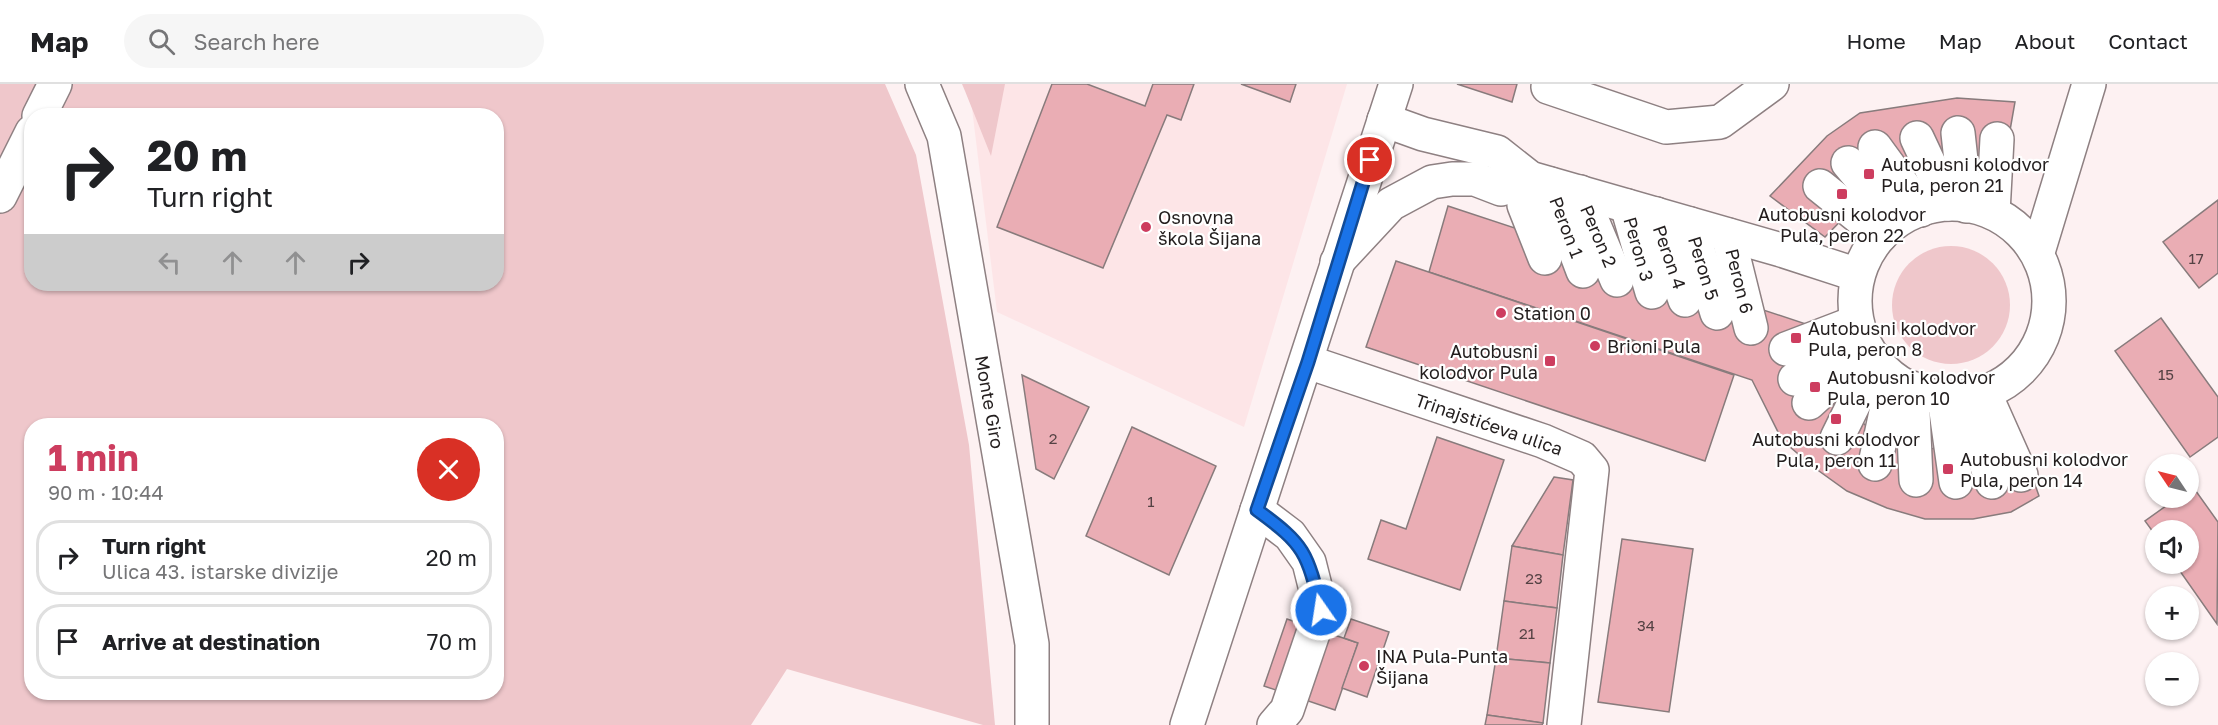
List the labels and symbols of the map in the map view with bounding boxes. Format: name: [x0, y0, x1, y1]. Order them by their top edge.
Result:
pin: [1344, 134, 1395, 185]
place label: Autobusni kolodvor Pula, peron 21: [1881, 153, 2049, 196]
marker: Autobusni kolodvor Pula, peron 21: [1862, 167, 1876, 181]
marker: Autobusni kolodvor Pula, peron 22: [1835, 187, 1849, 201]
street label: Peron 1: [1545, 193, 1589, 261]
street label: Peron 2: [1576, 201, 1622, 271]
place label: Autobusni kolodvor Pula, peron 22: [1758, 203, 1926, 246]
place label: Osnovna škola Šijana: [1158, 206, 1261, 249]
street label: Peron 3: [1619, 214, 1659, 284]
marker: Osnovna škola Šijana: [1139, 220, 1153, 234]
street label: Peron 4: [1649, 222, 1691, 292]
street label: Peron 5: [1684, 233, 1724, 303]
street label: Peron 6: [1721, 246, 1759, 316]
house number: 17: [2188, 249, 2204, 267]
place label: Station 0: [1513, 302, 1591, 324]
marker: Station 0: [1494, 306, 1508, 320]
place label: Autobusni kolodvor Pula, peron 8: [1808, 317, 1976, 360]
marker: Autobusni kolodvor Pula, peron 8: [1789, 331, 1803, 345]
place label: Brioni Pula: [1607, 335, 1701, 357]
marker: Brioni Pula: [1588, 339, 1602, 353]
place label: Autobusni kolodvor Pula: [1419, 340, 1538, 383]
street label: Monte Giro: [971, 354, 1009, 450]
marker: Autobusni kolodvor Pula: [1543, 354, 1557, 368]
house number: 15: [2158, 365, 2174, 383]
place label: Autobusni kolodvor Pula, peron 10: [1827, 366, 1995, 409]
marker: Autobusni kolodvor Pula, peron 10: [1808, 380, 1822, 394]
street label: Trinajstićeva ulica: [1412, 388, 1566, 460]
marker: Autobusni kolodvor Pula, peron 11: [1829, 412, 1843, 426]
place label: Autobusni kolodvor Pula, peron 11: [1752, 428, 1920, 471]
house number: 2: [1049, 429, 1057, 447]
place label: Autobusni kolodvor Pula, peron 14: [1960, 448, 2128, 491]
north arrow: [2145, 454, 2199, 508]
marker: Autobusni kolodvor Pula, peron 14: [1941, 462, 1955, 476]
house number: 1: [1147, 492, 1155, 510]
house number: 23: [1525, 569, 1543, 587]
position arrow: [1289, 578, 1353, 642]
house number: 34: [1637, 616, 1655, 634]
house number: 21: [1519, 624, 1535, 642]
place label: INA Pula-Punta Šijana: [1376, 645, 1508, 688]
marker: INA Pula-Punta Šijana: [1357, 659, 1371, 673]

